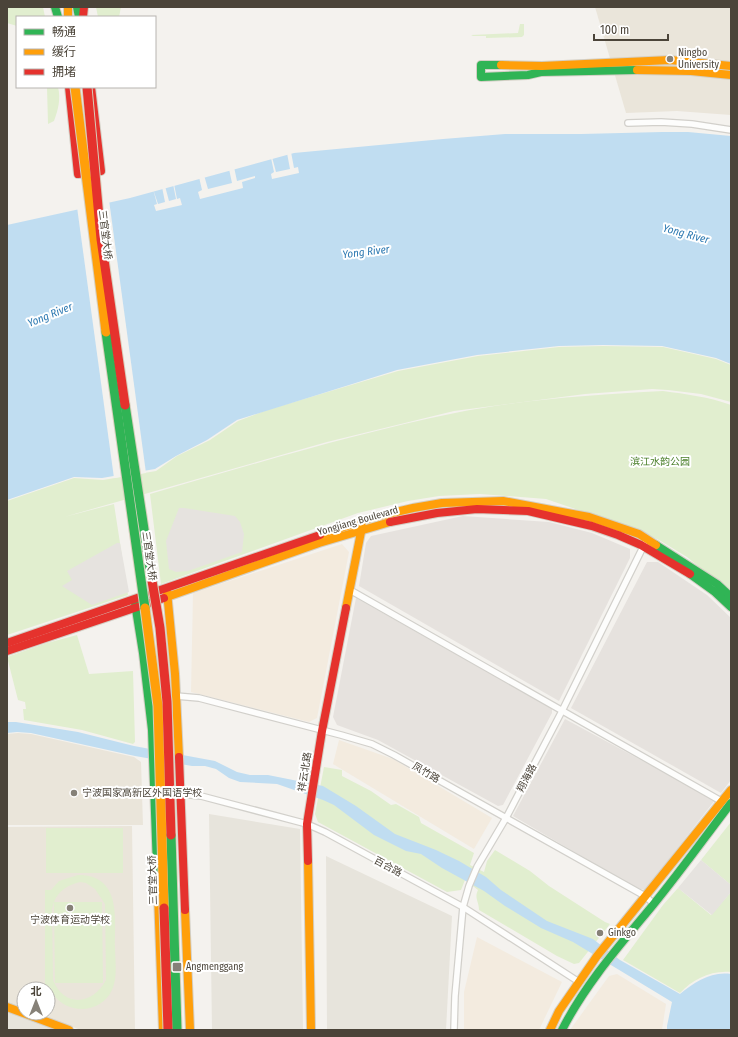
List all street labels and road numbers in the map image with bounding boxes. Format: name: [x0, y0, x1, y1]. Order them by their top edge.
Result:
street label: 三官堂大桥: [96, 209, 114, 261]
street label: Yongjiang Boulevard: [316, 504, 400, 538]
street label: 三官堂大桥: [140, 530, 158, 582]
street label: 祥云北路: [296, 751, 314, 793]
street label: 凤竹路: [410, 760, 442, 786]
street label: 翔海路: [515, 762, 539, 794]
street label: 三官堂大桥: [146, 855, 160, 905]
street label: 百合路: [372, 855, 404, 879]

